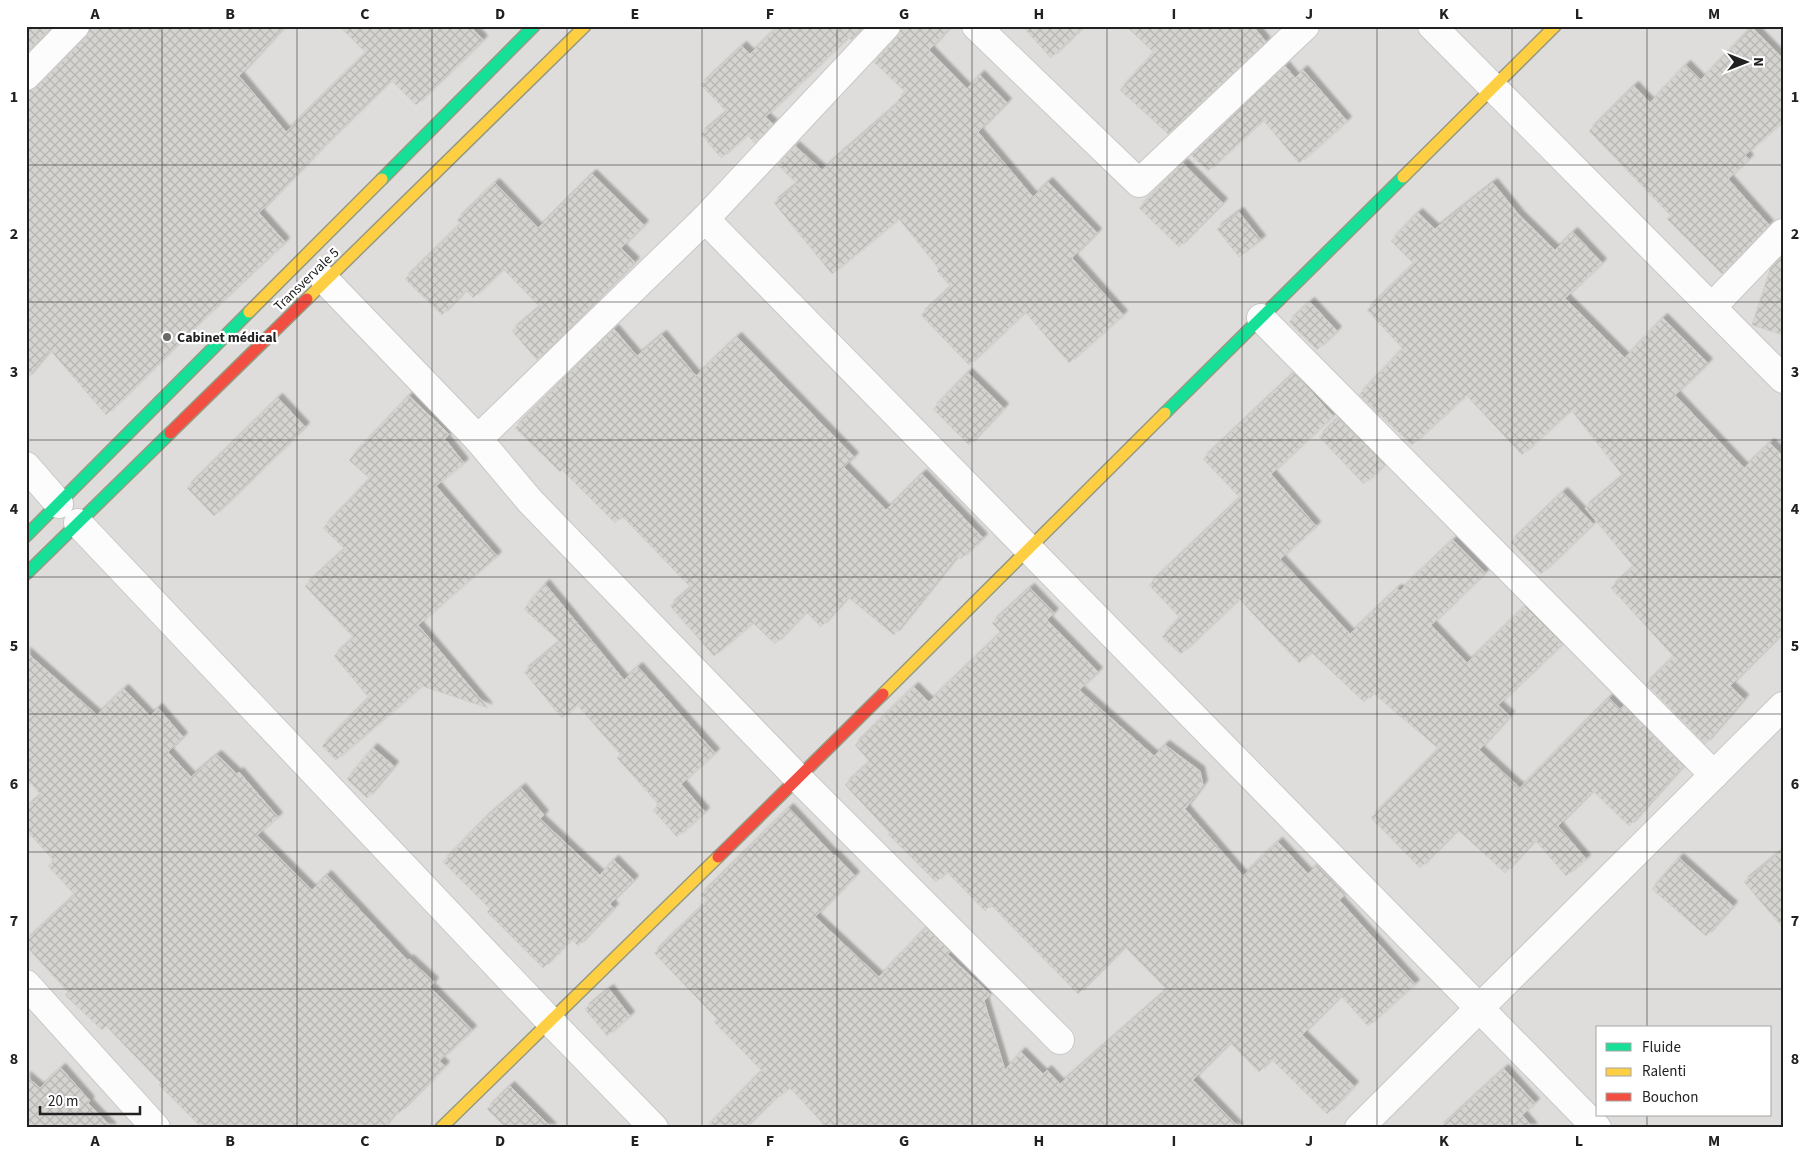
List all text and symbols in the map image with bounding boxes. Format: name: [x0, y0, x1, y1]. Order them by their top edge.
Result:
text: A: [89, 3, 100, 25]
text: B: [225, 3, 235, 25]
text: C: [360, 3, 370, 25]
text: D: [495, 3, 505, 25]
text: E: [631, 3, 639, 25]
text: F: [766, 3, 774, 25]
text: G: [899, 3, 909, 25]
text: H: [1034, 3, 1044, 25]
text: I: [1172, 3, 1176, 25]
text: J: [1305, 3, 1313, 25]
text: K: [1439, 3, 1449, 25]
text: L: [1575, 3, 1583, 25]
text: M: [1708, 3, 1720, 25]
north arrow: [1722, 38, 1772, 88]
text: N: [1748, 57, 1768, 67]
text: 1: [10, 86, 18, 108]
text: 1: [1791, 86, 1799, 108]
text: 2: [10, 223, 18, 245]
text: 2: [1791, 223, 1799, 245]
street label: Transvervale 5: [269, 243, 344, 316]
place label: Cabinet médical: [177, 328, 277, 348]
marker: Cabinet médical: [161, 331, 173, 343]
text: 3: [10, 361, 18, 383]
text: 3: [1791, 361, 1799, 383]
text: 4: [10, 498, 19, 520]
text: 4: [1791, 498, 1800, 520]
text: 5: [10, 635, 18, 657]
text: 5: [1791, 635, 1799, 657]
text: 6: [10, 773, 18, 795]
text: 6: [1791, 773, 1799, 795]
text: 7: [10, 910, 18, 932]
text: 7: [1791, 910, 1799, 932]
legend: [1596, 1026, 1772, 1116]
text: Fluide: [1642, 1037, 1681, 1058]
text: 8: [10, 1048, 18, 1070]
text: 8: [1791, 1048, 1799, 1070]
text: Ralenti: [1642, 1061, 1686, 1082]
scale bar: [40, 1084, 140, 1116]
text: Bouchon: [1642, 1087, 1698, 1108]
text: 20 m: [48, 1091, 78, 1112]
text: A: [89, 1130, 100, 1152]
text: B: [225, 1130, 235, 1152]
text: C: [360, 1130, 370, 1152]
text: D: [495, 1130, 505, 1152]
text: E: [631, 1130, 639, 1152]
text: F: [766, 1130, 774, 1152]
text: G: [899, 1130, 909, 1152]
text: H: [1034, 1130, 1044, 1152]
text: I: [1172, 1130, 1176, 1152]
text: J: [1305, 1130, 1313, 1152]
text: K: [1439, 1130, 1449, 1152]
text: L: [1575, 1130, 1583, 1152]
text: M: [1708, 1130, 1720, 1152]

